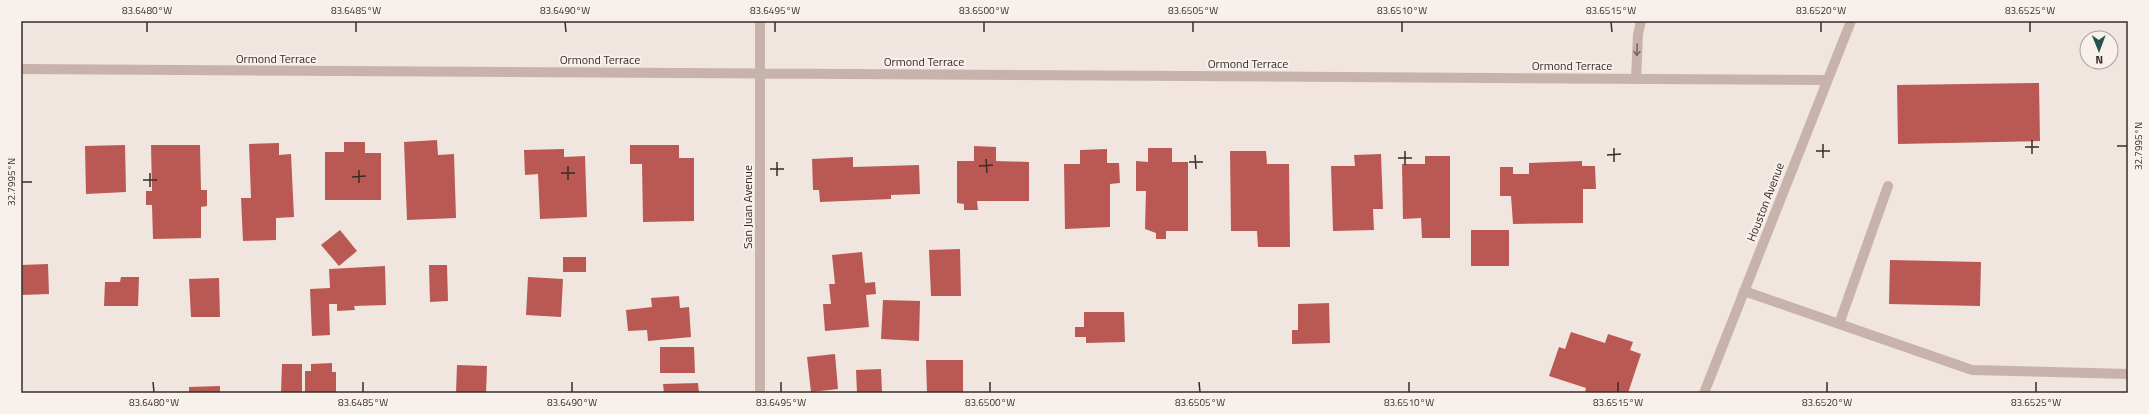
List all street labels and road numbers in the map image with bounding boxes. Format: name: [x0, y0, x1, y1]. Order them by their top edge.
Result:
street label: Ormond Terrace: [236, 49, 316, 68]
street label: Ormond Terrace: [560, 50, 640, 69]
street label: Ormond Terrace: [884, 52, 964, 71]
street label: Ormond Terrace: [1208, 54, 1288, 73]
street label: Ormond Terrace: [1532, 56, 1612, 75]
street label: Houston Avenue: [1741, 160, 1789, 244]
street label: San Juan Avenue: [738, 165, 757, 249]

